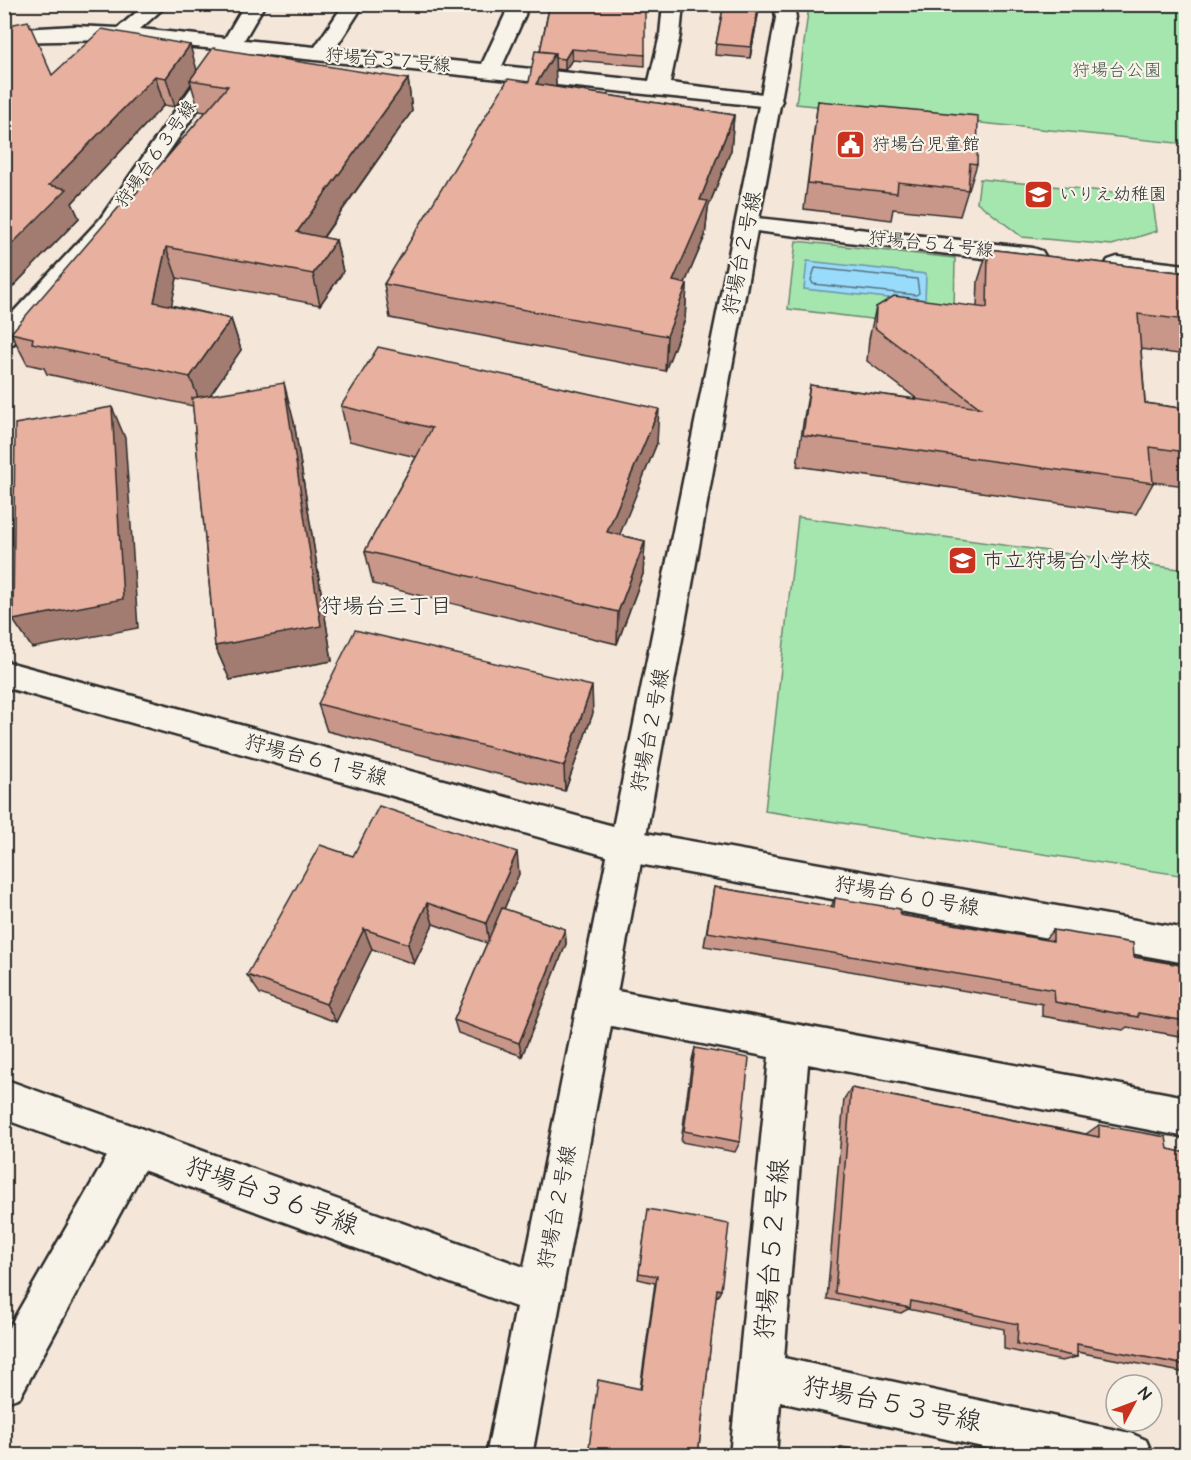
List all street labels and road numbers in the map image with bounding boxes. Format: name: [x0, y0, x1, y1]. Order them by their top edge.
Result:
street label: 狩場台３７号線: [324, 42, 452, 78]
street label: 狩場台６３号線: [110, 95, 202, 213]
street label: 狩場台２号線: [716, 188, 768, 318]
street label: 狩場台５４号線: [867, 225, 995, 263]
street label: 狩場台２号線: [624, 665, 676, 795]
street label: 狩場台６１号線: [241, 727, 391, 793]
street label: 狩場台６０号線: [832, 869, 982, 923]
street label: 狩場台２号線: [531, 1142, 583, 1272]
street label: 狩場台３６号線: [180, 1148, 364, 1244]
street label: 狩場台５２号線: [746, 1157, 798, 1341]
street label: 狩場台５３号線: [799, 1367, 985, 1441]

